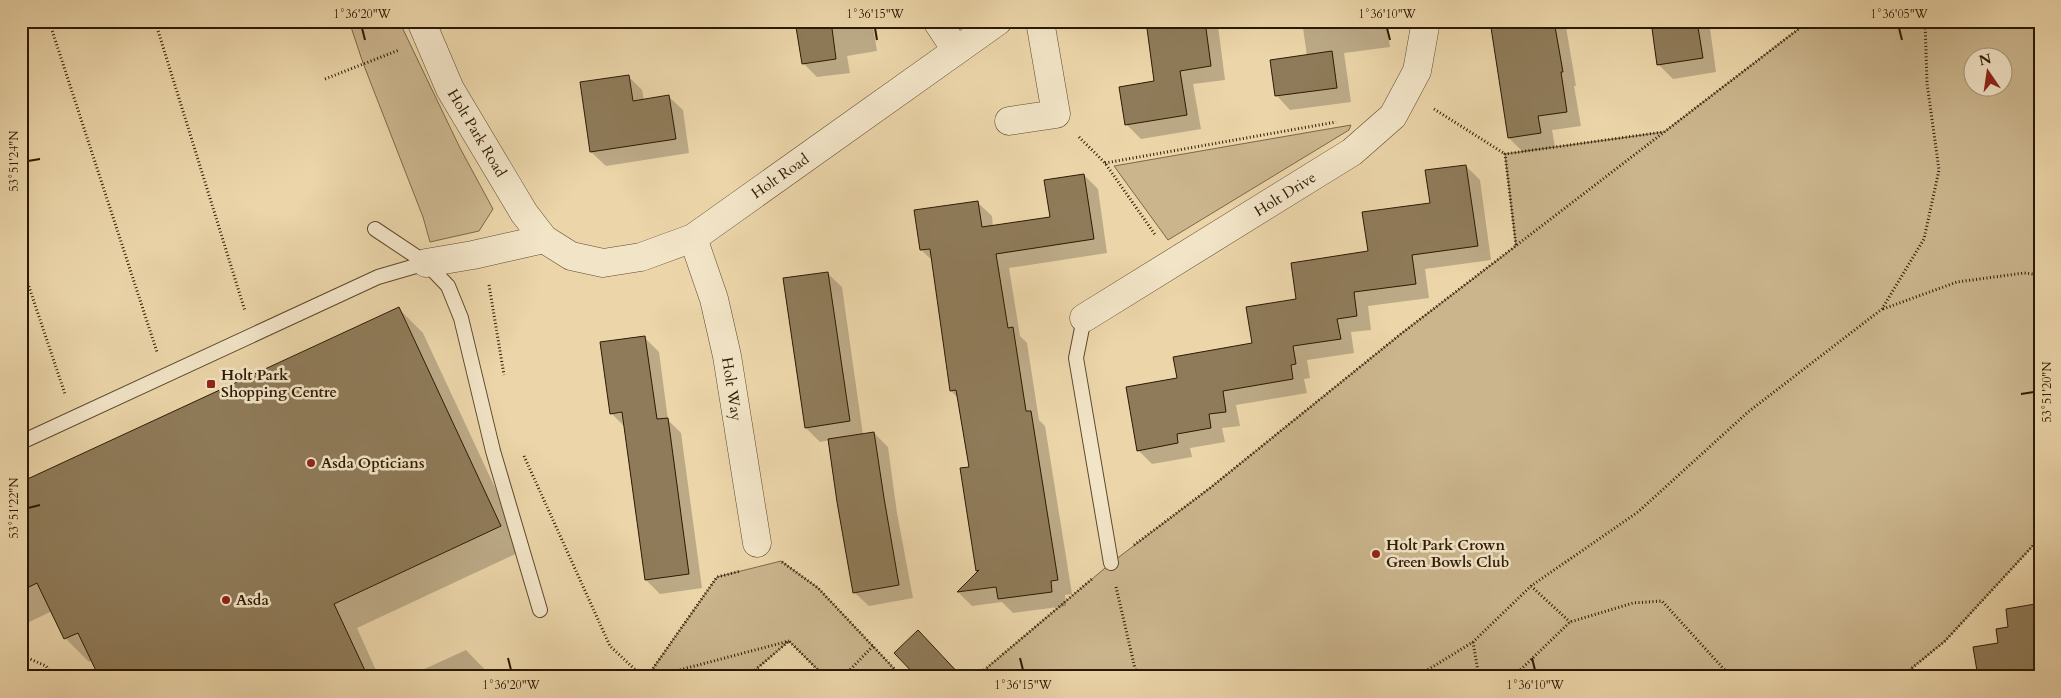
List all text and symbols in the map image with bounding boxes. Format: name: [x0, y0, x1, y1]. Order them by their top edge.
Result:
text: 1°36'20"W: [333, 6, 392, 22]
text: 1°36'15"W: [846, 6, 905, 22]
text: 1°36'10"W: [1358, 6, 1417, 22]
text: 1°36'05"W: [1870, 6, 1929, 22]
north arrow: [1964, 48, 2014, 98]
text: N: [1977, 49, 1993, 70]
street label: Holt Park Road: [443, 85, 511, 181]
text: 53°51'24"N: [6, 130, 22, 191]
street label: Holt Road: [747, 149, 813, 203]
street label: Holt Drive: [1250, 167, 1320, 221]
street label: Holt Way: [717, 356, 747, 422]
text: 53°51'20"N: [2039, 361, 2055, 422]
place label: Holt Park Shopping Centre: [221, 365, 337, 402]
marker: Holt Park Shopping Centre: [205, 378, 217, 390]
place label: Asda Opticians: [321, 453, 425, 473]
marker: Asda Opticians: [305, 457, 317, 469]
text: 53°51'22"N: [6, 477, 22, 538]
place label: Holt Park Crown Green Bowls Club: [1386, 535, 1509, 572]
marker: Holt Park Crown Green Bowls Club: [1370, 548, 1382, 560]
place label: Asda: [236, 590, 269, 610]
marker: Asda: [220, 594, 232, 606]
text: 1°36'20"W: [482, 677, 541, 693]
text: 1°36'15"W: [994, 677, 1053, 693]
text: 1°36'10"W: [1506, 677, 1565, 693]

